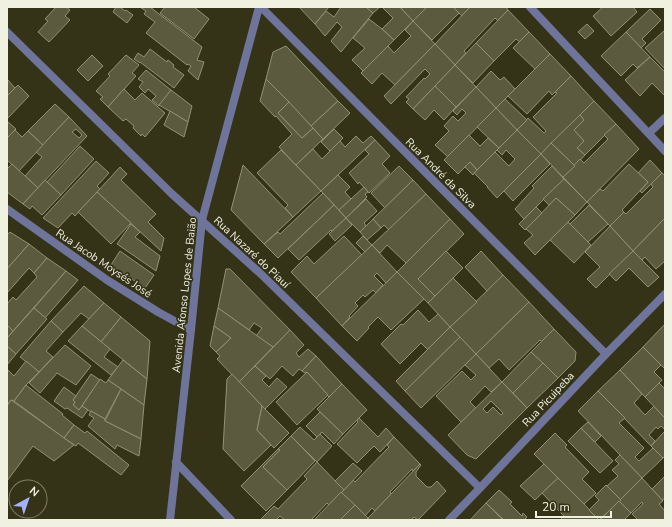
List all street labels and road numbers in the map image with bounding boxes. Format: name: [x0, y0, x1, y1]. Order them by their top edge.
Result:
street label: Rua André da Silva: [402, 135, 479, 212]
street label: Rua Nazaré do Piauí: [210, 213, 294, 293]
street label: Avenida Afonso Lopes de Baião: [169, 217, 200, 374]
street label: Rua Jacob Moysés José: [53, 226, 155, 301]
street label: Rua Picuipeba: [519, 368, 578, 430]

